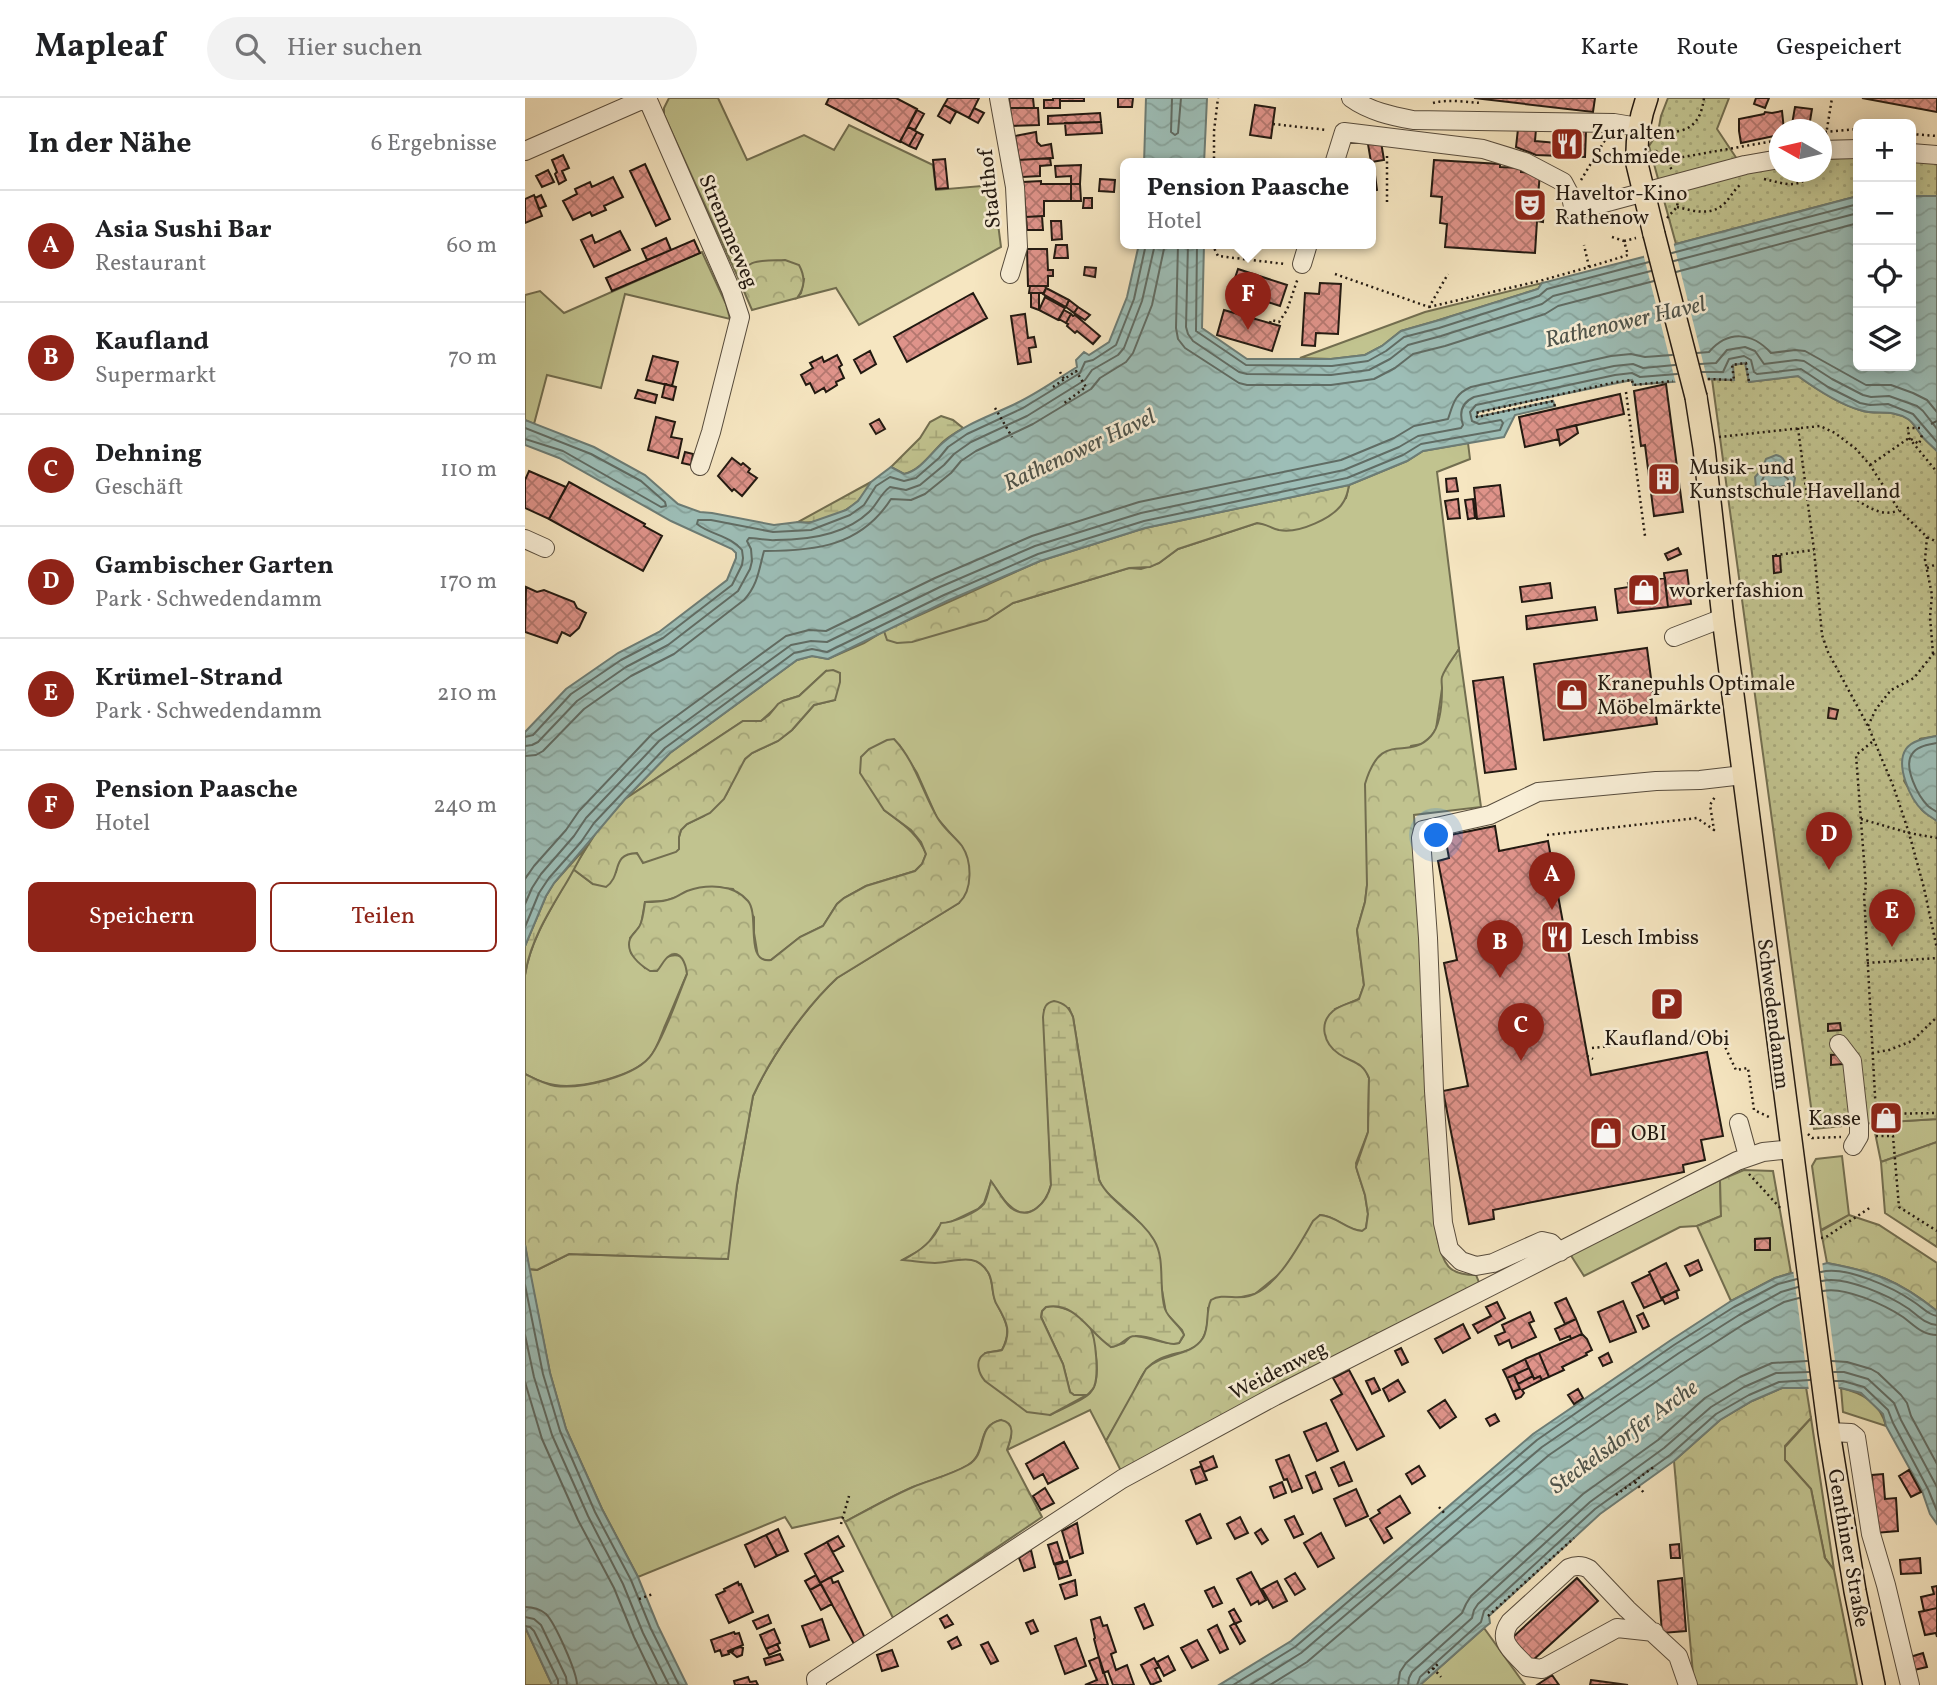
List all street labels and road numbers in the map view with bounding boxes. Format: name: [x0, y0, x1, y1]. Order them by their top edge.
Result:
street label: Stadthof: [972, 146, 1009, 230]
street label: Stremmeweg: [691, 170, 765, 293]
street label: Schwedendamm: [1749, 937, 1796, 1091]
street label: Weidenweg: [1225, 1334, 1332, 1408]
street label: Genthiner Straße: [1819, 1467, 1876, 1630]

